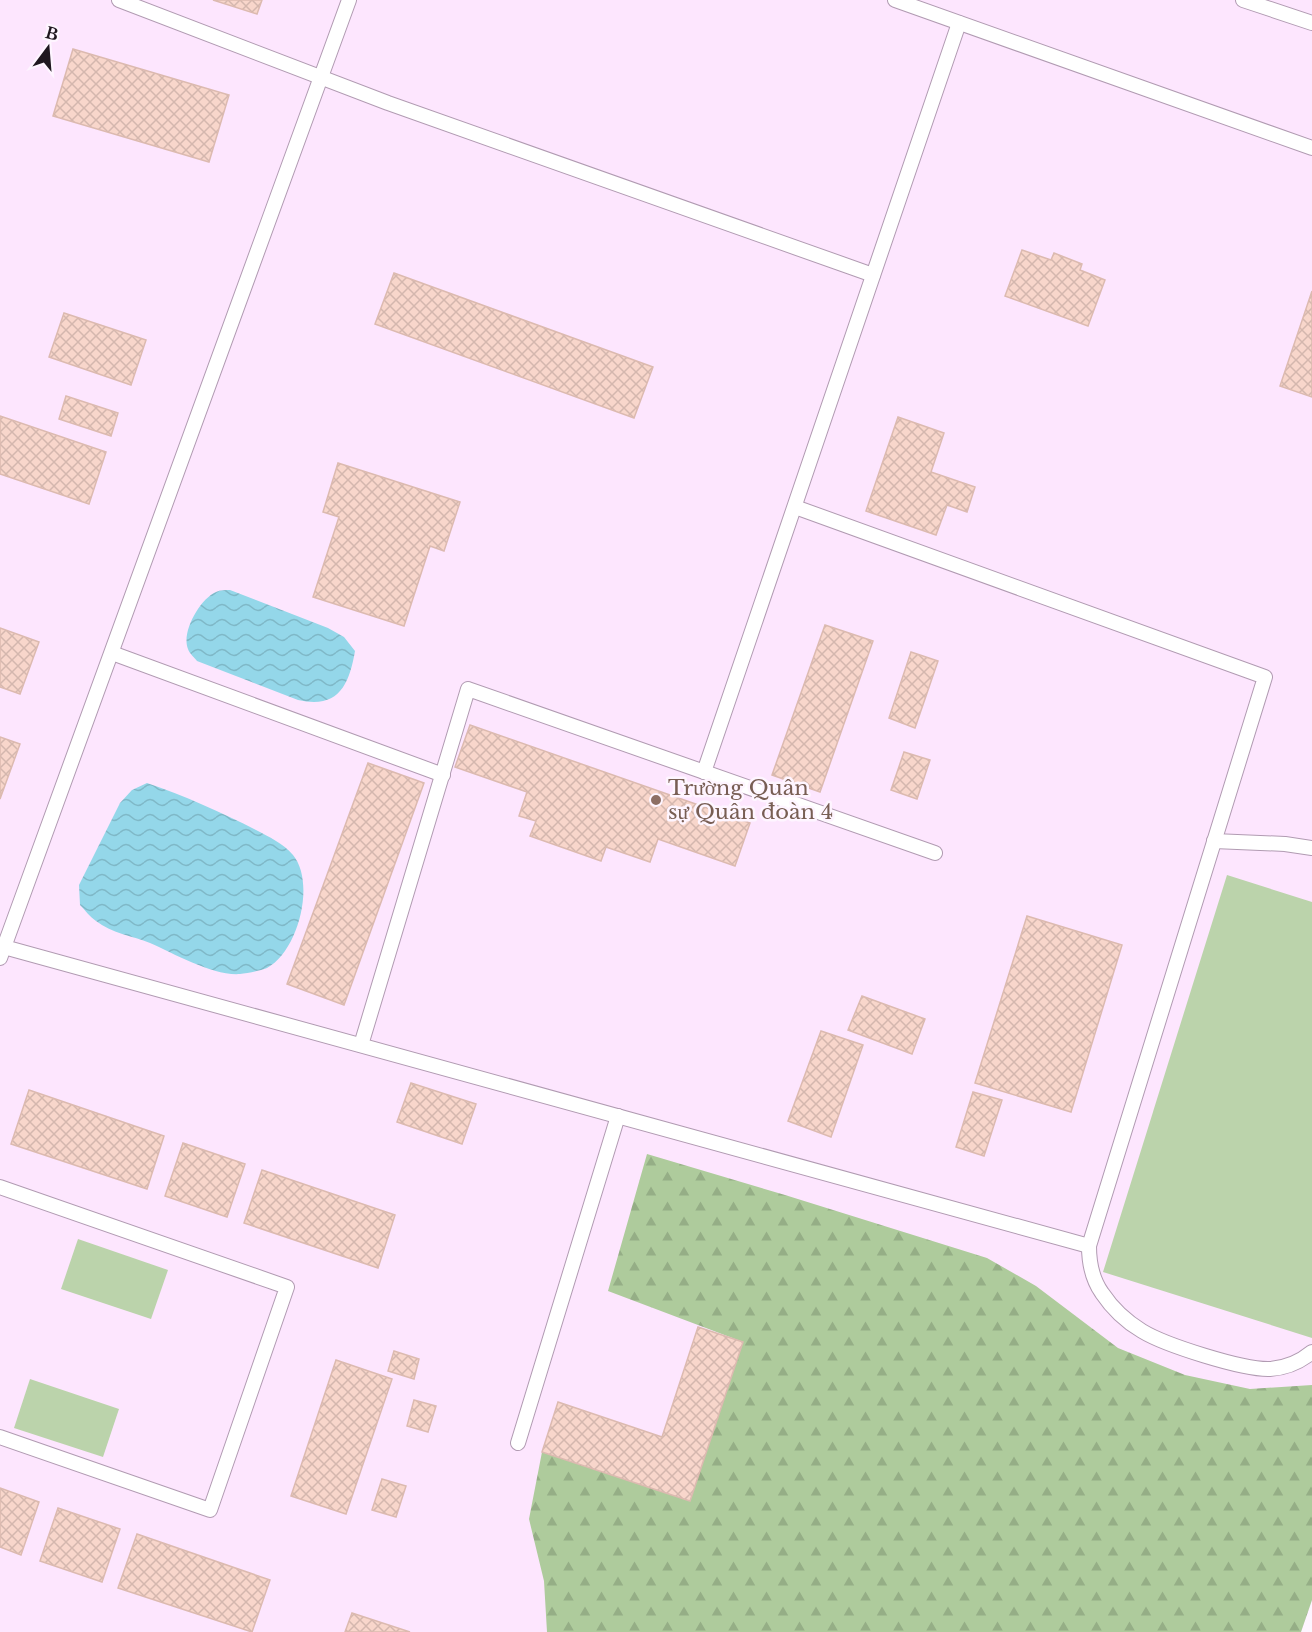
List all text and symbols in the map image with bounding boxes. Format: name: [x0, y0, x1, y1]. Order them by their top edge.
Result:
north arrow: [18, 18, 78, 78]
text: B: [43, 22, 61, 45]
place label: Trường Quân sự Quân đoàn 4: [668, 775, 833, 825]
marker: Trường Quân sự Quân đoàn 4: [649, 793, 663, 807]

